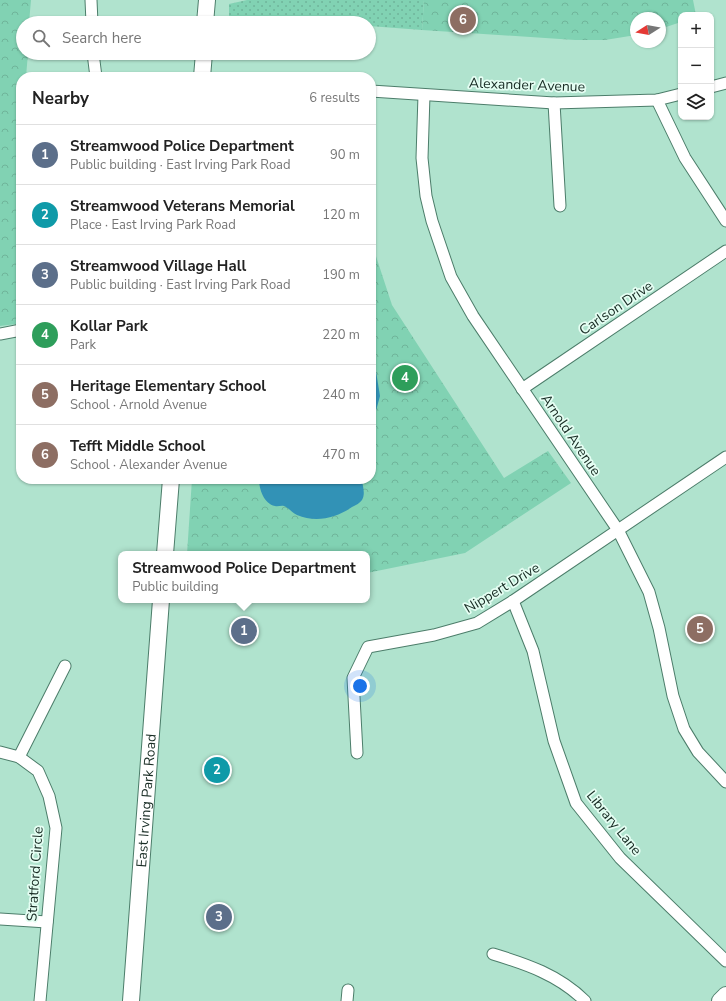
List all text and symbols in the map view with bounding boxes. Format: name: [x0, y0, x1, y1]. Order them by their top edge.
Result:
pin: 6: [450, 5, 476, 35]
north arrow: [630, 12, 666, 48]
map controls: [678, 12, 714, 120]
button: +: [678, 12, 714, 48]
search box: [16, 16, 376, 60]
icon: search: [30, 27, 52, 49]
text: Search here: [62, 28, 142, 48]
button: −: [678, 48, 714, 84]
street label: Alexander Avenue: [469, 73, 585, 97]
button: layers: [678, 84, 714, 120]
text: Nearby: [32, 87, 89, 110]
text: 6 results: [309, 89, 360, 107]
text: Streamwood Police Department: [70, 136, 294, 156]
text: 1: [41, 146, 49, 164]
text: 90 m: [330, 146, 360, 164]
text: Public building · East Irving Park Road: [70, 156, 291, 174]
text: Streamwood Veterans Memorial: [70, 196, 295, 216]
text: 2: [41, 206, 49, 224]
text: 120 m: [322, 206, 360, 224]
text: Place · East Irving Park Road: [70, 216, 236, 234]
text: Streamwood Village Hall: [70, 256, 246, 276]
text: 3: [41, 266, 49, 284]
text: 190 m: [322, 266, 360, 284]
text: Public building · East Irving Park Road: [70, 276, 291, 294]
street label: Carlson Drive: [575, 276, 657, 340]
text: Kollar Park: [70, 316, 148, 336]
text: 4: [41, 326, 49, 344]
text: 220 m: [322, 326, 360, 344]
text: Park: [70, 336, 96, 354]
pin: 4: [392, 363, 418, 393]
text: Heritage Elementary School: [70, 376, 266, 396]
text: 5: [41, 386, 49, 404]
text: 240 m: [322, 386, 360, 404]
street label: Arnold Avenue: [537, 391, 605, 479]
text: School · Arnold Avenue: [70, 396, 207, 414]
text: Tefft Middle School: [70, 436, 205, 456]
text: 6: [41, 446, 49, 464]
text: 470 m: [322, 446, 360, 464]
text: School · Alexander Avenue: [70, 456, 227, 474]
popup: [118, 551, 370, 603]
text: Streamwood Police Department: [132, 558, 356, 578]
street label: Nippert Drive: [461, 558, 543, 618]
text: Public building: [132, 578, 219, 596]
pin: 5: [687, 614, 713, 644]
pin: 1: [231, 616, 257, 646]
your location: [350, 676, 370, 696]
street label: East Irving Park Road: [132, 733, 160, 868]
pin: 2: [204, 755, 230, 785]
street label: Library Lane: [582, 787, 646, 859]
street label: Stratford Circle: [22, 826, 48, 922]
pin: 3: [206, 902, 232, 932]

